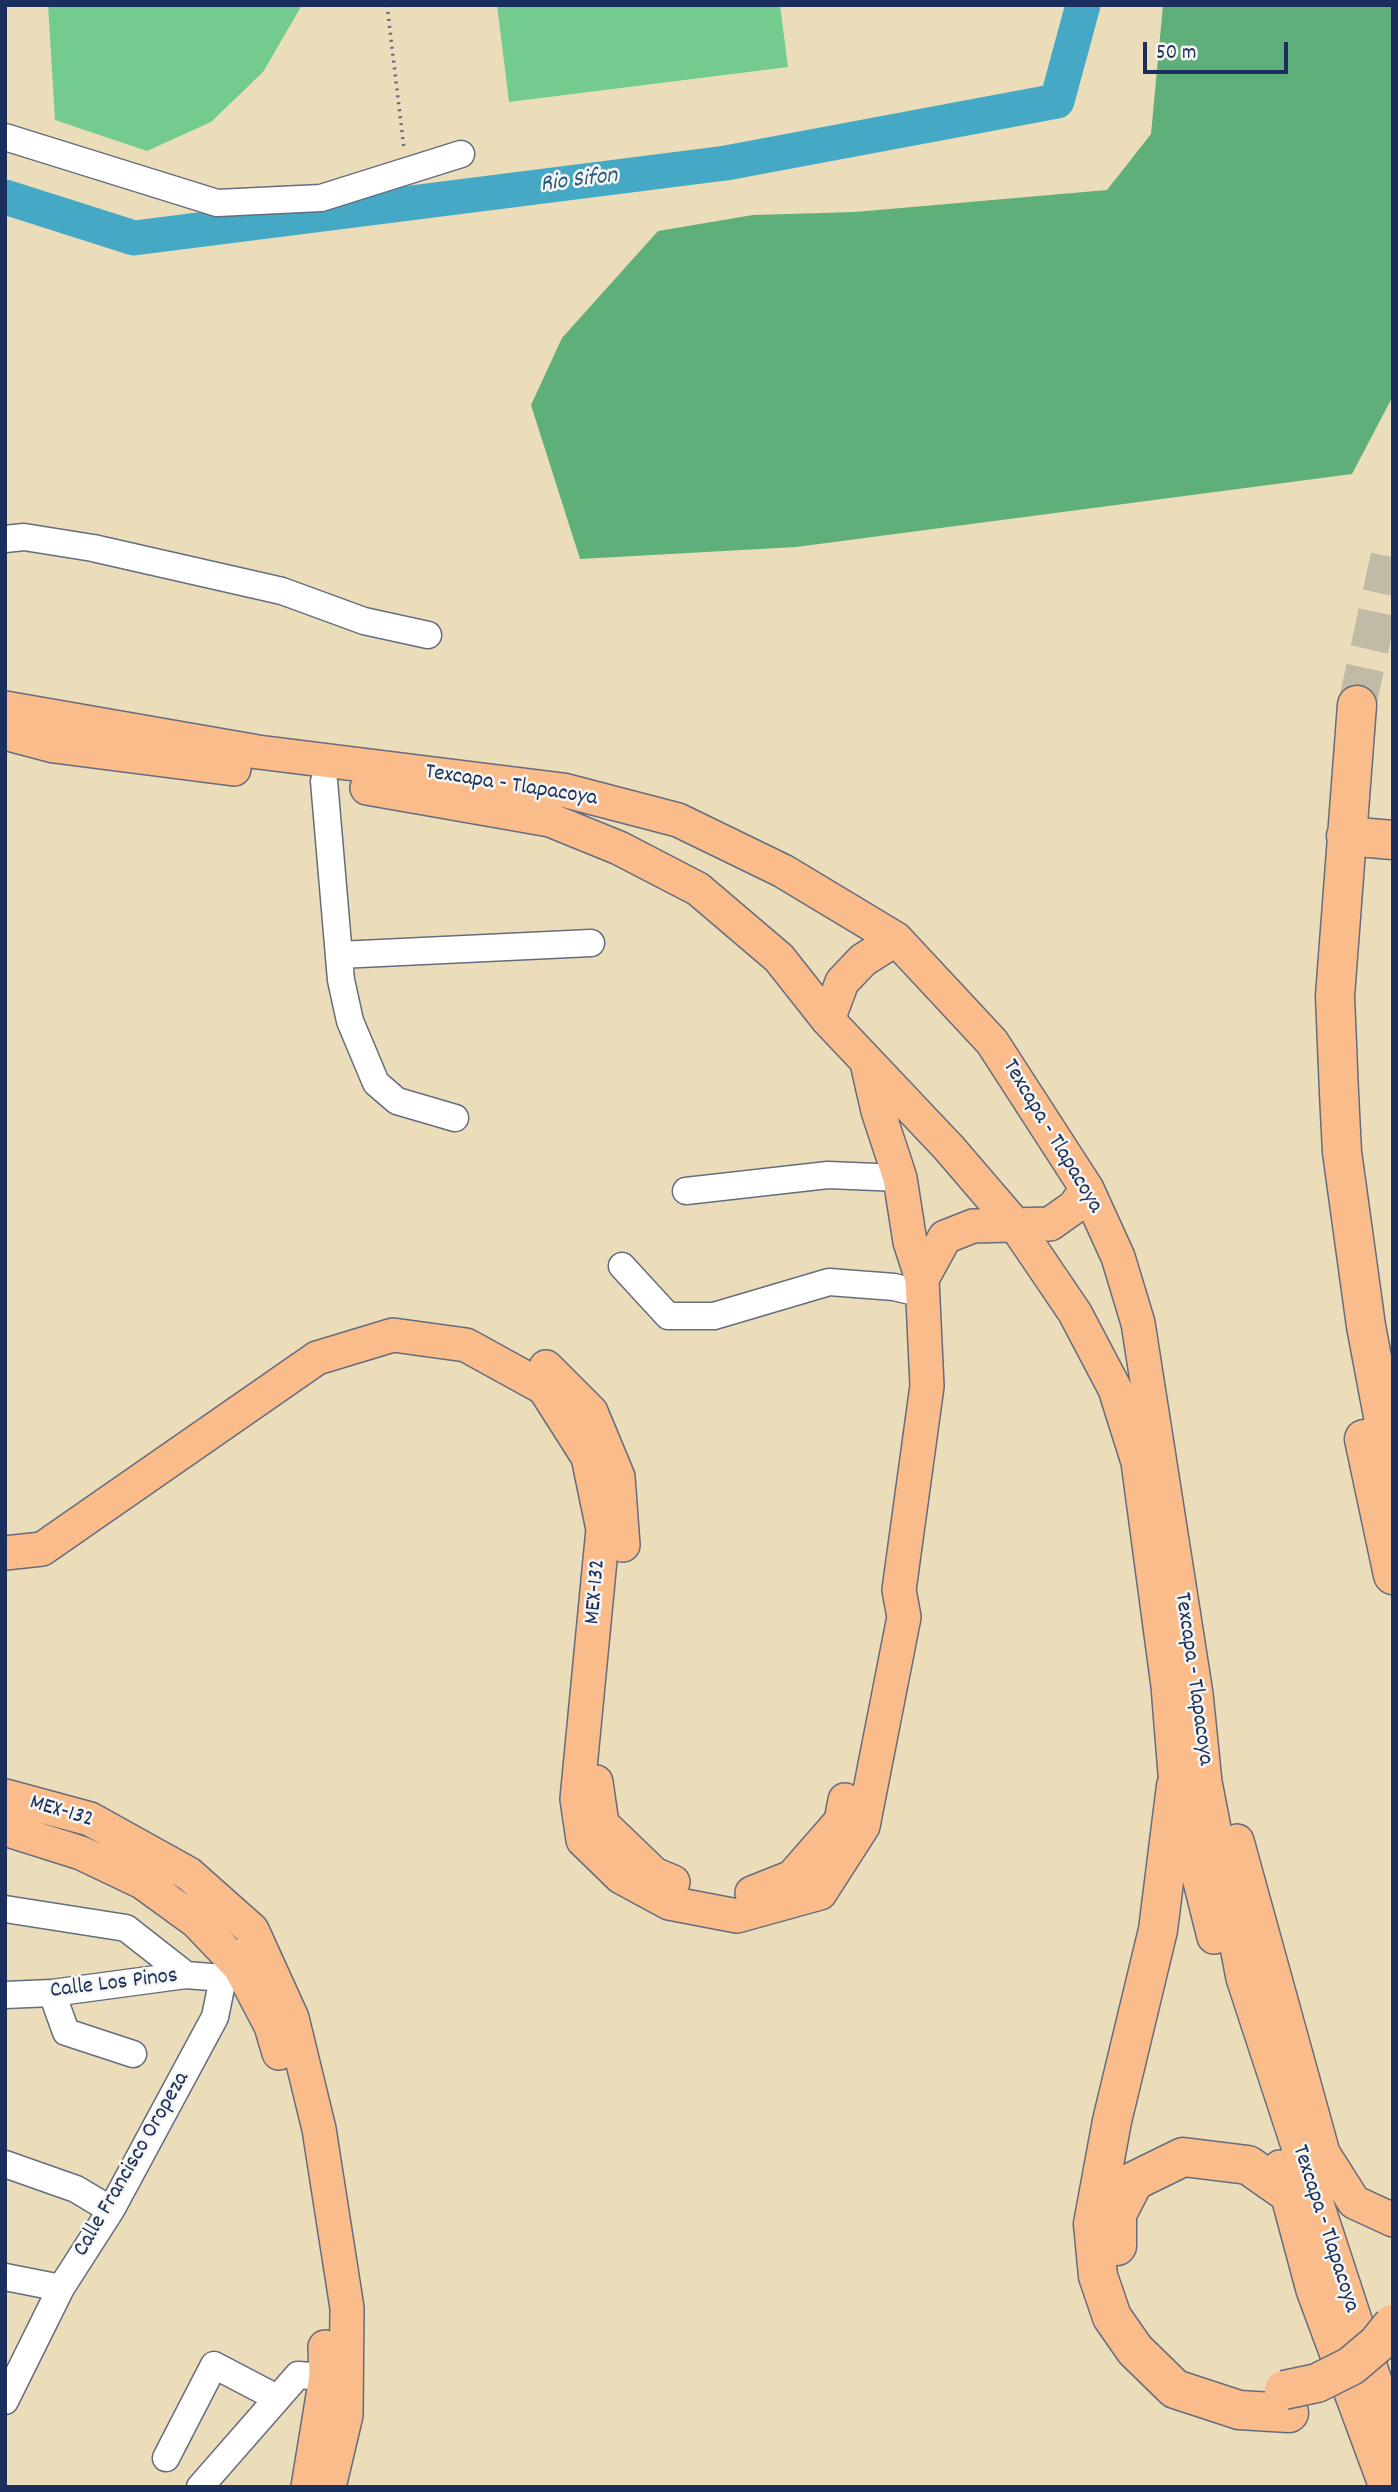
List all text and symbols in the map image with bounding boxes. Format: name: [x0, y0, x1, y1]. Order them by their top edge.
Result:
scale bar: [1146, 28, 1291, 72]
text: 50 m: [1156, 39, 1196, 69]
water label: Rio Sifon: [539, 163, 619, 201]
street label: Texcapa - Tlapacoya: [423, 760, 599, 814]
street label: Texcapa - Tlapacoya: [994, 1055, 1108, 1219]
street label: MEX-132: [580, 1558, 614, 1626]
street label: Texcapa - Tlapacoya: [1166, 1591, 1218, 1767]
street label: MEX-132: [26, 1790, 96, 1836]
street label: Calle Los Pinos: [49, 1963, 179, 2007]
street label: Calle Francisco Oropeza: [69, 2068, 197, 2262]
street label: Texcapa - Tlapacoya: [1284, 2142, 1364, 2316]

